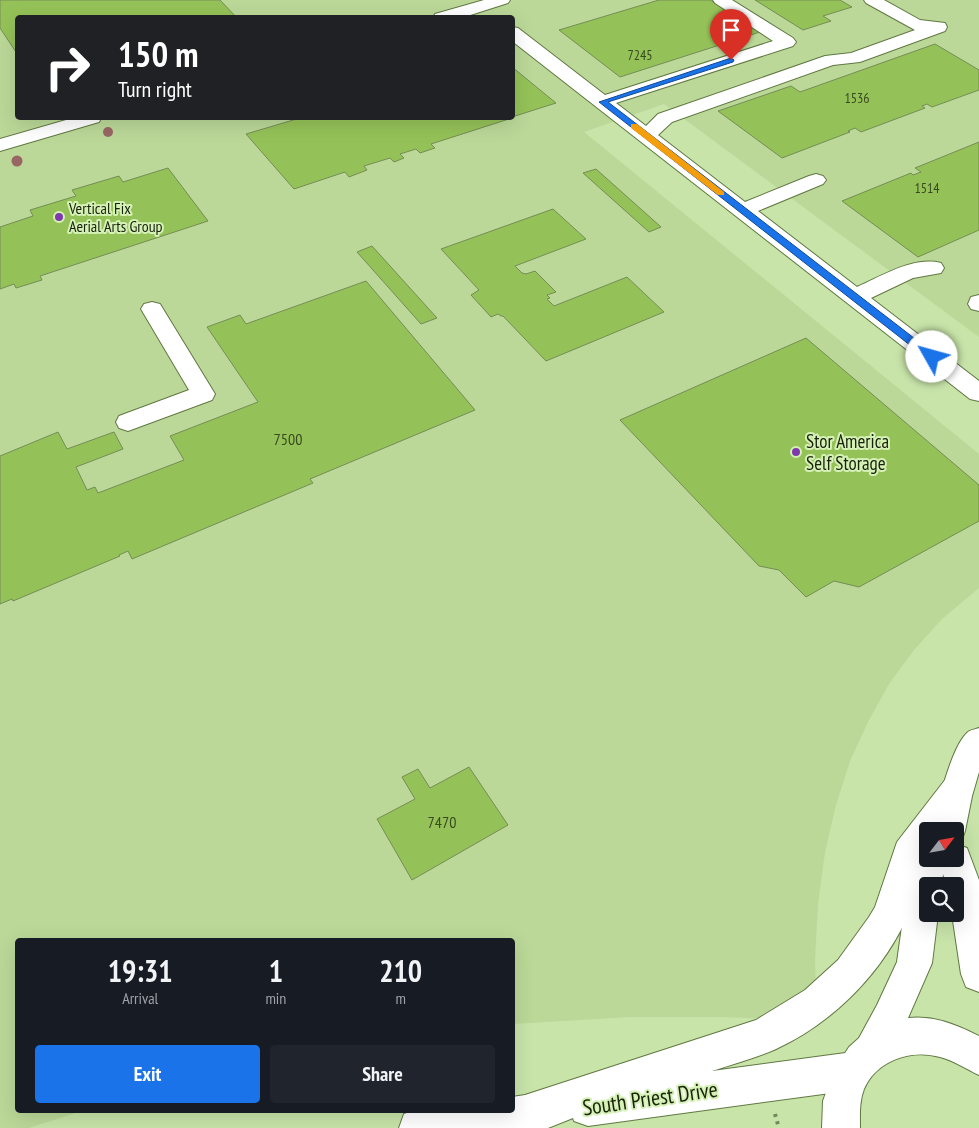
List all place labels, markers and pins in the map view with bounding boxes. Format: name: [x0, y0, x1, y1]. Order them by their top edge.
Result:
pin: [710, 9, 752, 60]
place label: Vertical Fix Aerial Arts Group: [68, 198, 163, 236]
marker: Vertical Fix Aerial Arts Group: [53, 211, 65, 223]
place label: Stor America Self Storage: [806, 429, 889, 475]
marker: Stor America Self Storage: [790, 446, 802, 458]

